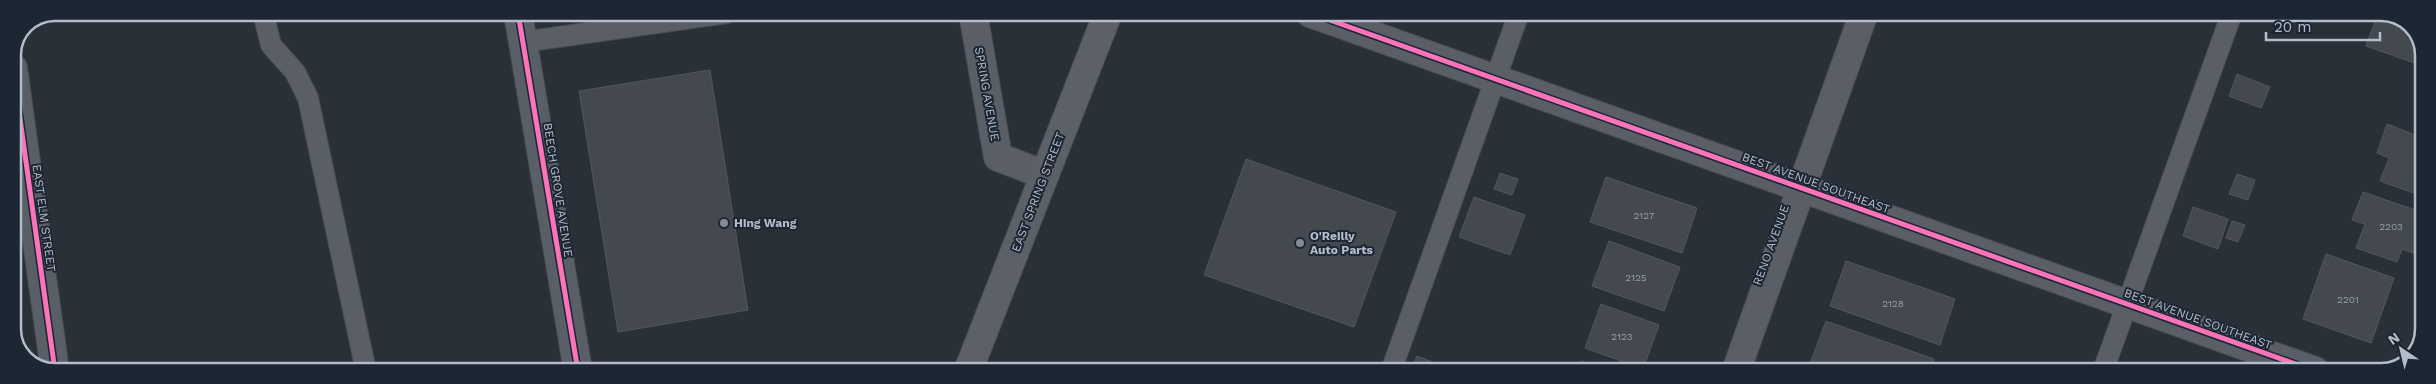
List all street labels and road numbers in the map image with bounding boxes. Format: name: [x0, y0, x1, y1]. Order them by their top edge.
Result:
street label: SPRING AVENUE: [972, 46, 1002, 142]
street label: BEECH GROVE AVENUE: [540, 122, 576, 259]
street label: EAST SPRING STREET: [1009, 130, 1067, 254]
street label: BEST AVENUE SOUTHEAST: [1740, 150, 1892, 216]
street label: EAST ELM STREET: [30, 163, 58, 273]
street label: RENO AVENUE: [1750, 203, 1792, 287]
street label: BEST AVENUE SOUTHEAST: [2122, 286, 2274, 352]

